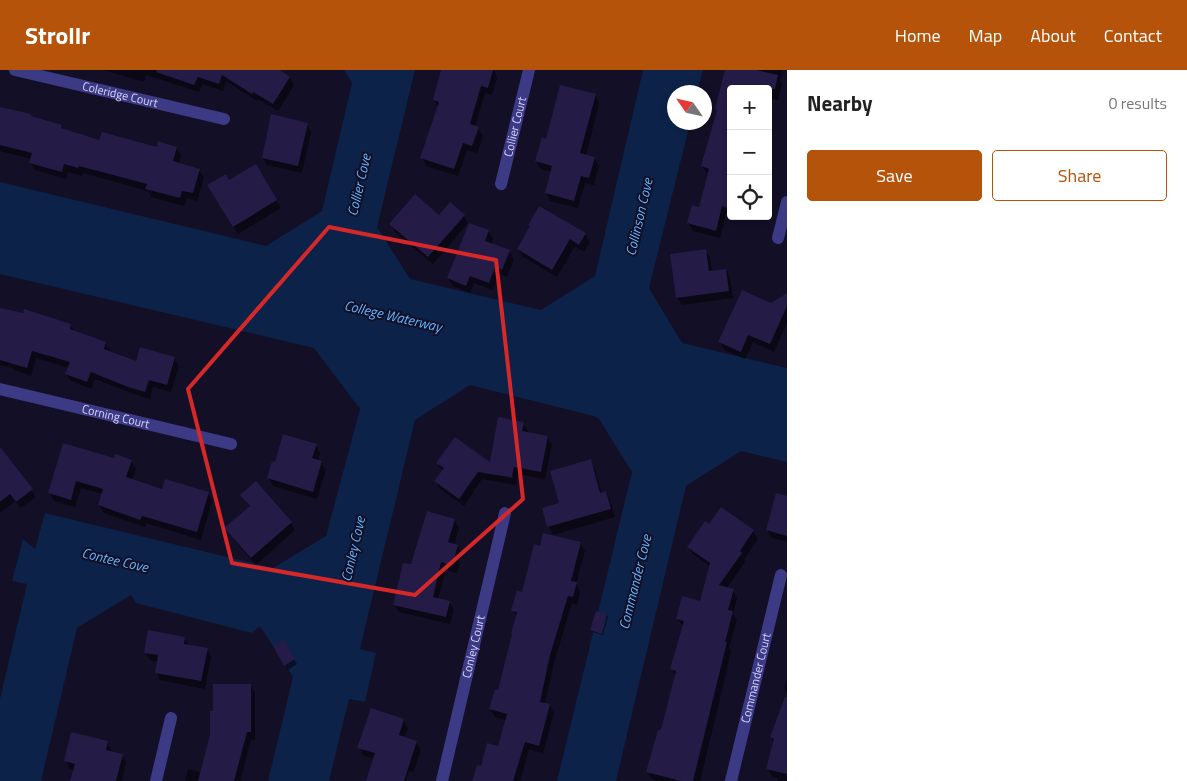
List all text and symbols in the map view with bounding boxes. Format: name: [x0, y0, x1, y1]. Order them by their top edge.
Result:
text: Strollr: [25, 17, 90, 53]
text: Home: [895, 22, 941, 49]
text: Map: [969, 22, 1002, 49]
text: About: [1030, 22, 1076, 49]
text: Contact: [1104, 22, 1162, 49]
street label: Coleridge Court: [81, 76, 161, 112]
north arrow: [667, 85, 712, 130]
map controls: [727, 85, 772, 220]
button: +: [727, 85, 772, 130]
text: Nearby: [807, 87, 872, 119]
text: 0 results: [1108, 91, 1167, 115]
street label: Collier Court: [498, 94, 531, 159]
button: −: [727, 130, 772, 175]
water label: Collier Cove: [341, 150, 376, 218]
button: Save: [807, 150, 982, 201]
button: Share: [992, 150, 1167, 201]
water label: Collinson Cove: [619, 175, 658, 258]
button: locate: [727, 175, 772, 220]
water label: College Waterway: [342, 294, 446, 337]
street label: Corning Court: [80, 399, 152, 433]
water label: Conley Cove: [335, 513, 370, 583]
water label: Commander Cove: [613, 531, 657, 631]
water label: Contee Cove: [80, 542, 152, 578]
street label: Conley Court: [457, 613, 490, 680]
street label: Commander Court: [735, 630, 776, 725]

